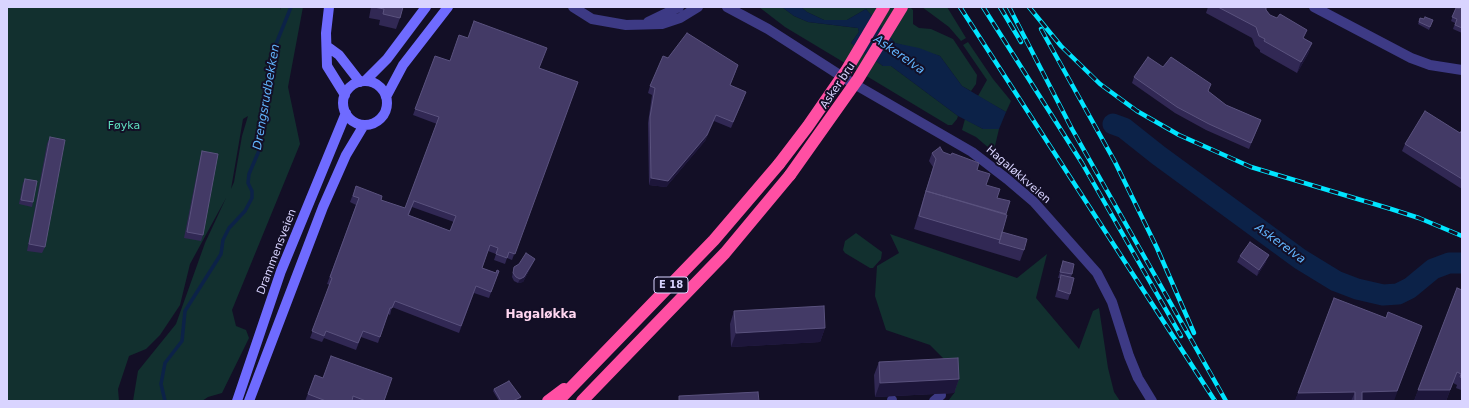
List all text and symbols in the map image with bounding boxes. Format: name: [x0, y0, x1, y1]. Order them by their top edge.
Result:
water label: Askerelva: [871, 32, 927, 78]
water label: Drengsrudbekken: [251, 43, 283, 151]
street label: Asker bru: [818, 61, 858, 111]
park label: Føyka: [108, 119, 140, 133]
street label: Hagaløkkveien: [983, 143, 1053, 207]
street label: Drammensveien: [255, 207, 299, 297]
water label: Askerelva: [1252, 221, 1308, 267]
road number: E 18: [654, 277, 688, 293]
district label: Hagaløkka: [505, 308, 577, 322]

